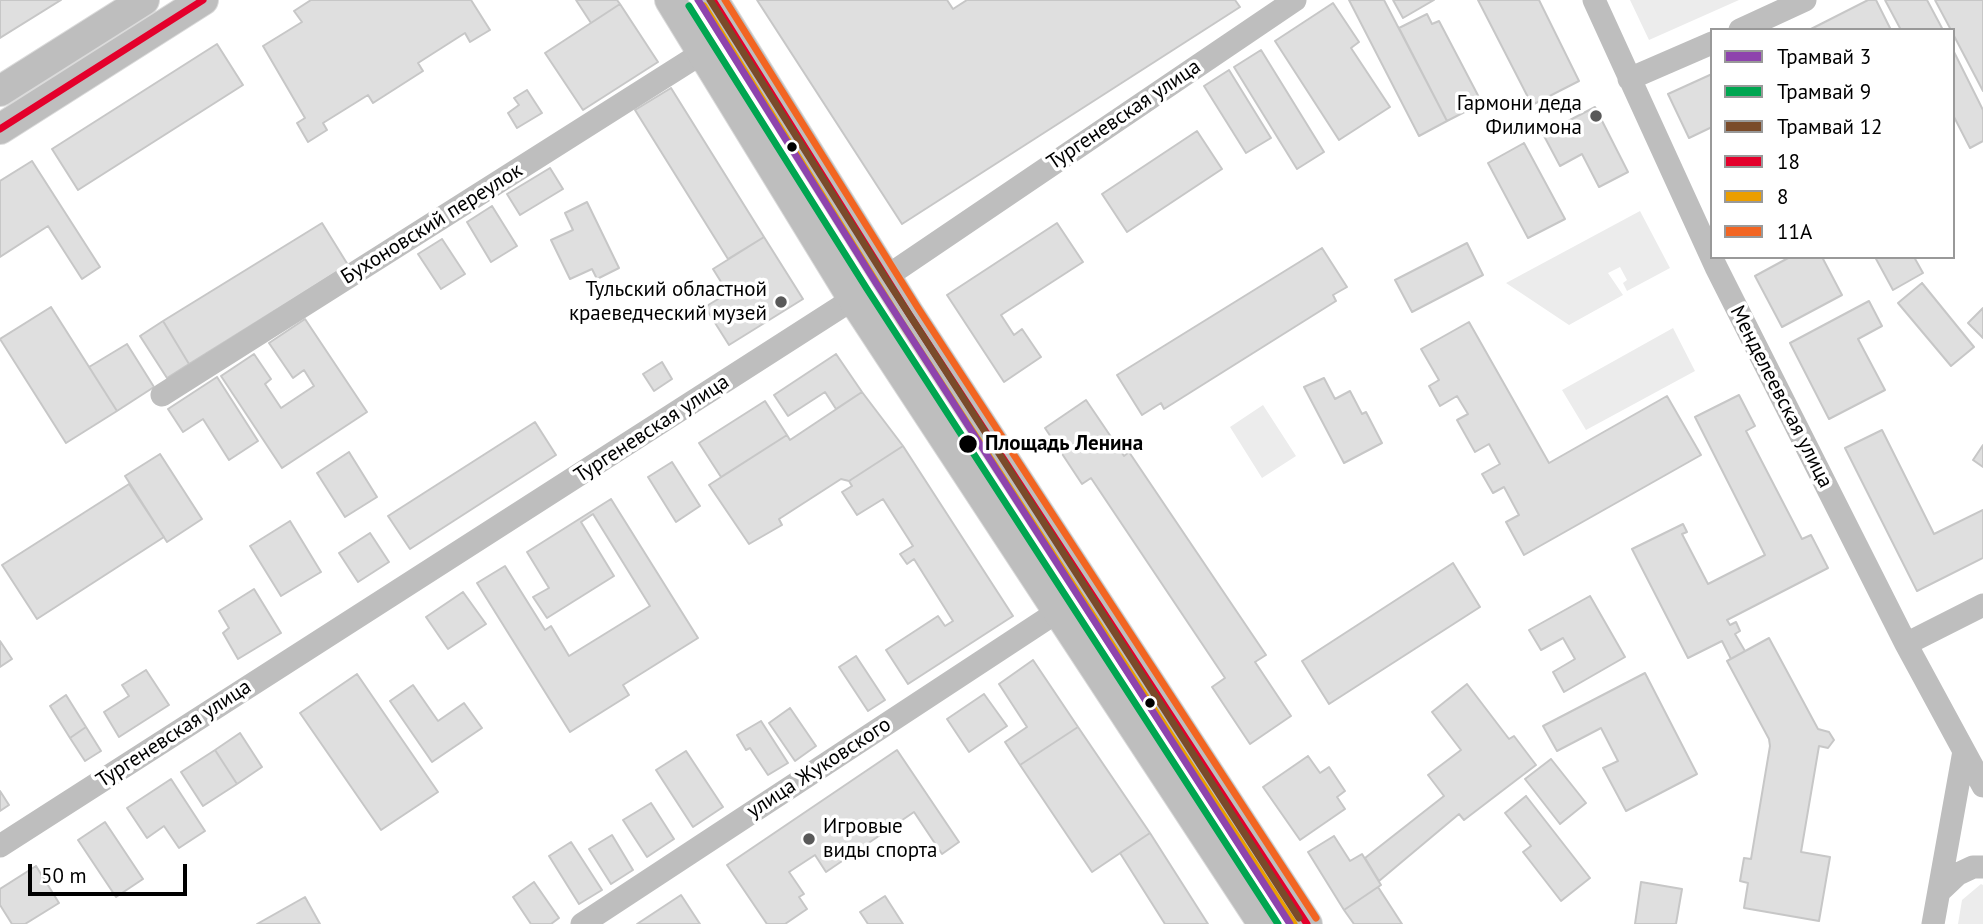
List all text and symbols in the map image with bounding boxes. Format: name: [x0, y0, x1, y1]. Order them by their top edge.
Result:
legend: [1710, 28, 1955, 259]
text: Трамвай 3: [1777, 43, 1871, 70]
street label: Тургеневская улица: [1042, 54, 1206, 176]
text: Трамвай 9: [1777, 78, 1871, 105]
place label: Гармони деда Филимона: [1457, 91, 1582, 141]
marker: Гармони деда Филимона: [1588, 108, 1604, 124]
text: Трамвай 12: [1777, 113, 1883, 140]
unlabelled marker: [785, 140, 799, 154]
text: 18: [1777, 148, 1800, 175]
street label: Бухоновский переулок: [337, 158, 527, 290]
text: 8: [1777, 183, 1788, 210]
text: 11А: [1777, 218, 1812, 245]
place label: Тульский областной краеведческий музей: [569, 277, 767, 327]
marker: Тульский областной краеведческий музей: [773, 294, 789, 310]
street label: Менделеевская улица: [1724, 302, 1838, 492]
street label: Тургеневская улица: [570, 370, 734, 488]
place label: Площадь Ленина: [985, 431, 1143, 457]
marker: Площадь Ленина: [957, 433, 979, 455]
street label: Тургеневская улица: [92, 675, 256, 793]
unlabelled marker: [1143, 696, 1157, 710]
street label: улица Жуковского: [742, 712, 896, 824]
place label: Игровые виды спорта: [823, 814, 938, 864]
marker: Игровые виды спорта: [801, 831, 817, 847]
scale bar: [32, 850, 191, 894]
text: 50 m: [41, 862, 87, 889]

